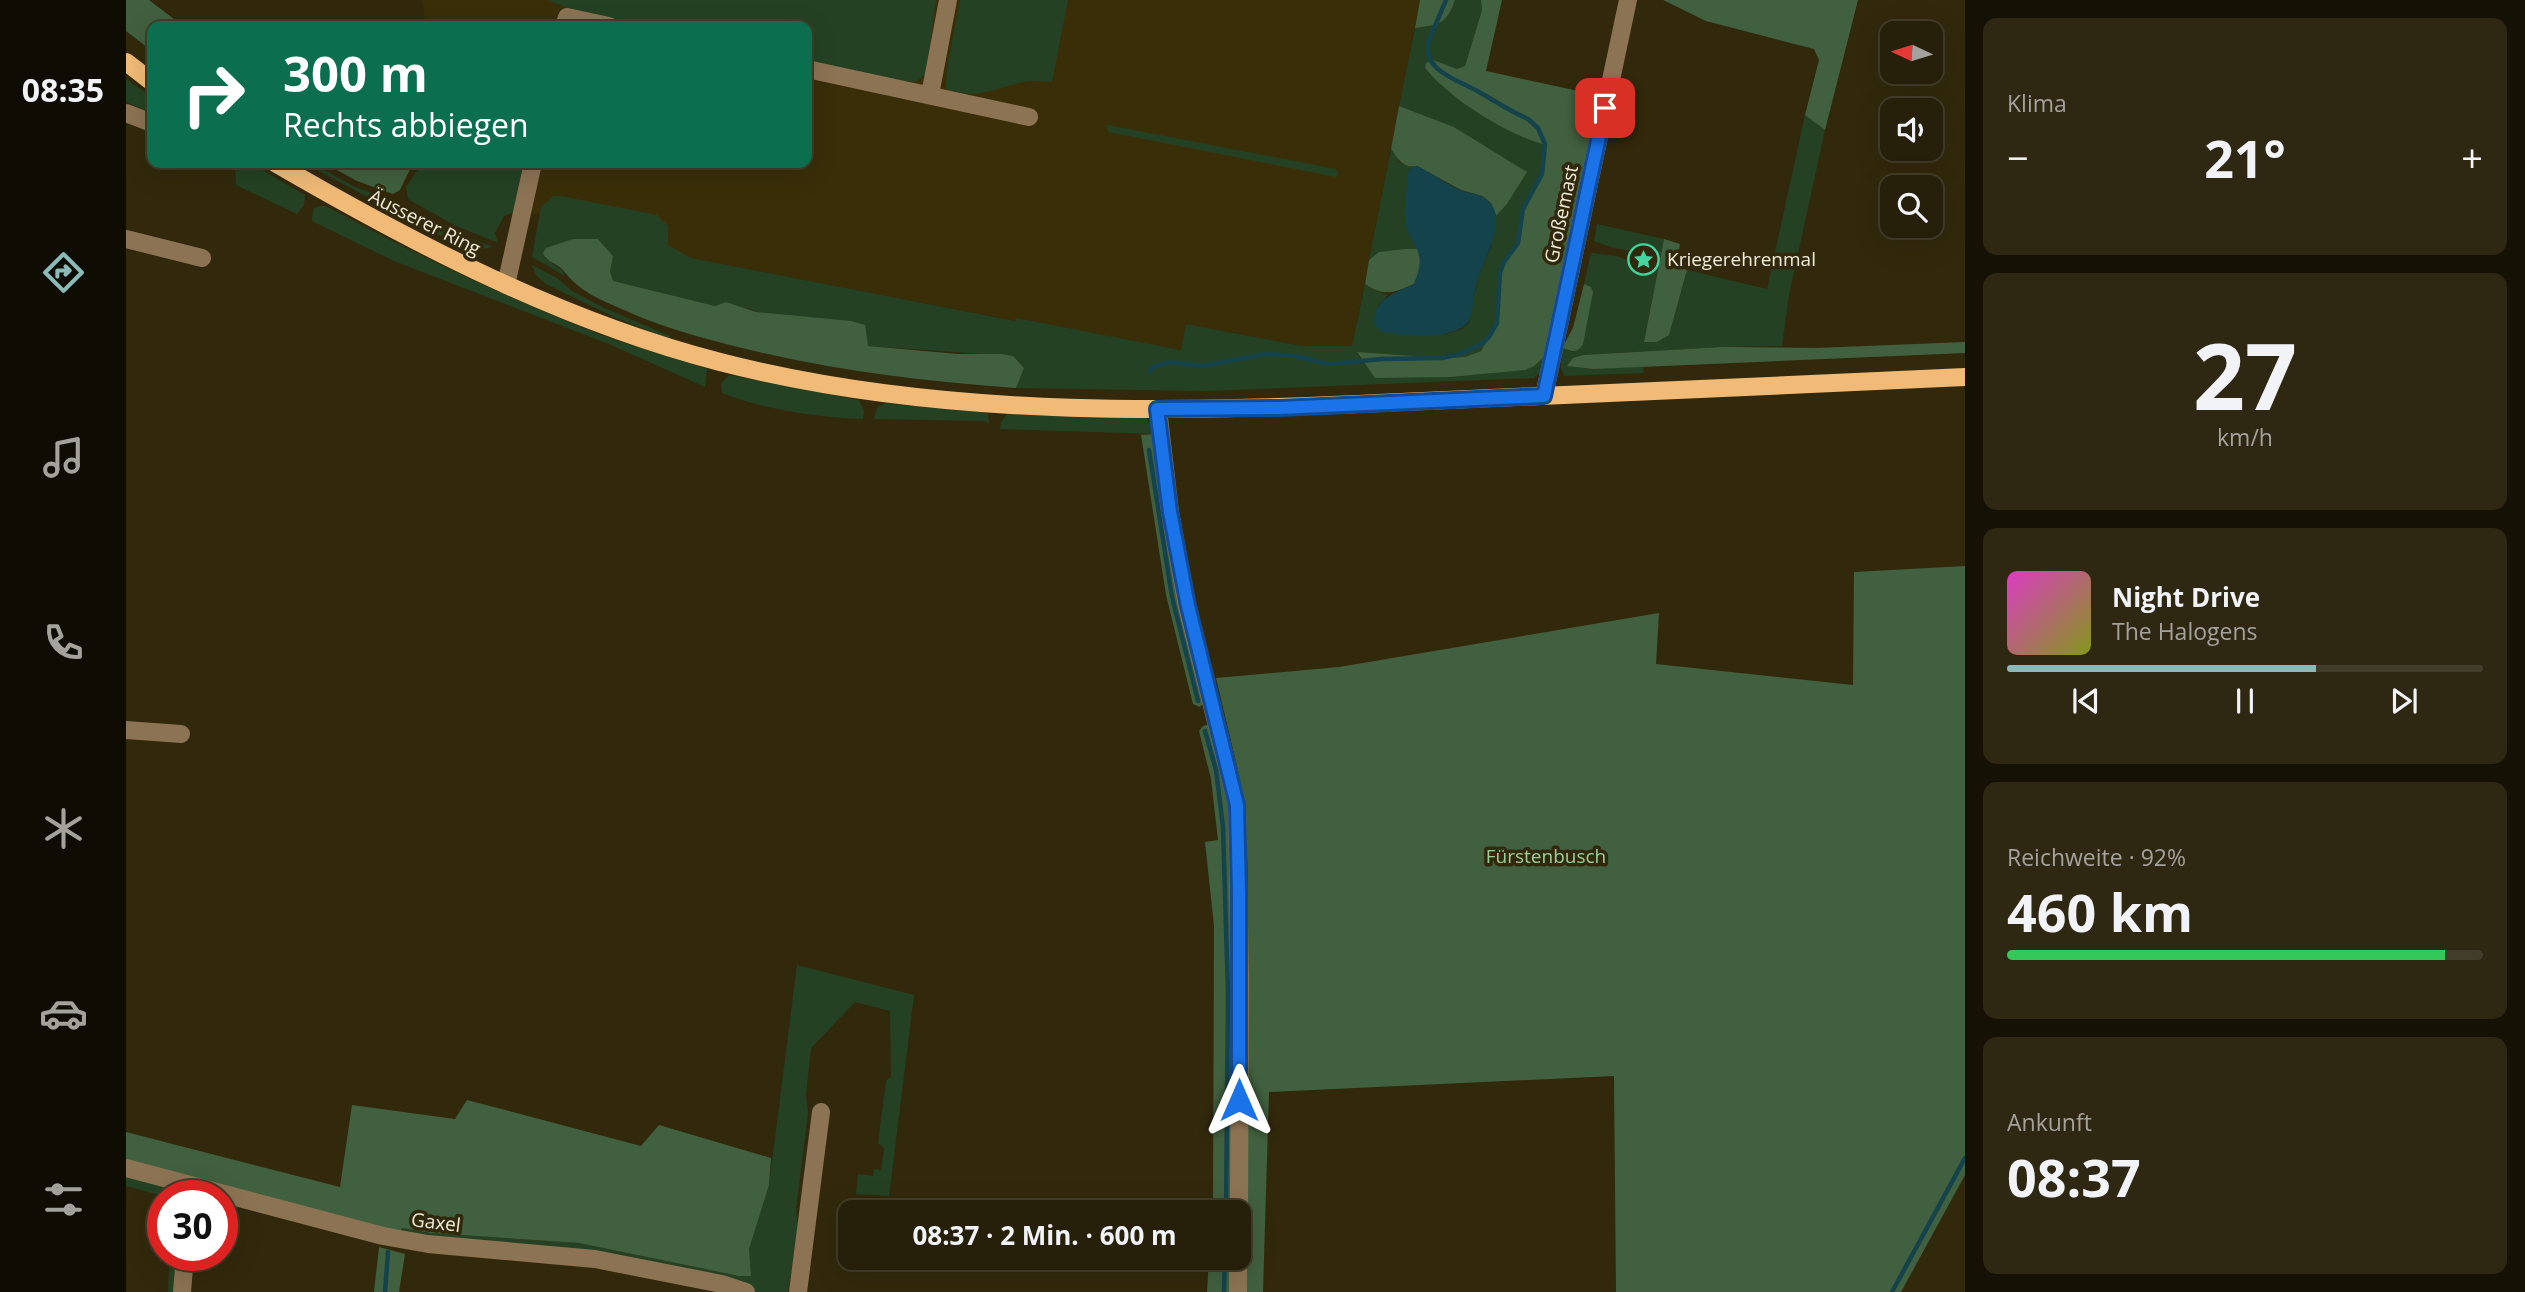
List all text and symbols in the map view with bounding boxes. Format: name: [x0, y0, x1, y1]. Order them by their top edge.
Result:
north arrow: [1880, 21, 1942, 84]
map controls: [1880, 21, 1943, 238]
text: 300 m: [283, 40, 428, 106]
icon: right: [168, 49, 259, 140]
text: 08:35: [22, 68, 104, 111]
pin: [1575, 78, 1635, 138]
text: Klima: [2007, 87, 2067, 119]
icon: arrive: [1586, 89, 1624, 127]
button: sound: [1880, 98, 1943, 161]
text: Rechts abbiegen: [283, 103, 529, 146]
text: 21°: [2204, 122, 2286, 193]
text: −: [2007, 131, 2029, 183]
text: +: [2461, 131, 2483, 183]
street label: Großemast: [1538, 162, 1584, 265]
button: search: [1880, 175, 1943, 238]
street label: Äusserer Ring: [365, 183, 485, 261]
place icon: Kriegerehrenmal: [1627, 242, 1661, 276]
place label: Kriegerehrenmal: [1667, 246, 1816, 272]
icon: directions: [39, 248, 88, 297]
text: 27: [2193, 313, 2297, 437]
text: km/h: [2217, 421, 2273, 453]
icon: music: [39, 433, 88, 482]
text: Night Drive: [2112, 579, 2260, 615]
text: The Halogens: [2112, 615, 2258, 647]
icon: phone: [39, 618, 88, 667]
icon: previous: [2067, 682, 2105, 720]
icon: pause: [2226, 682, 2264, 720]
icon: next: [2385, 682, 2423, 720]
icon: climate: [39, 804, 88, 853]
text: Reichweite · 92%: [2007, 841, 2186, 873]
park label: Fürstenbusch: [1486, 843, 1606, 869]
text: 460 km: [2007, 876, 2193, 947]
icon: car: [39, 989, 88, 1038]
position arrow: [1202, 1063, 1276, 1137]
text: Ankunft: [2007, 1106, 2092, 1138]
text: 08:37: [2007, 1141, 2141, 1212]
icon: filters: [39, 1175, 88, 1224]
speed limit sign: 30: [147, 1180, 238, 1271]
street label: Gaxel: [410, 1206, 462, 1238]
text: 08:37 · 2 Min. · 600 m: [912, 1217, 1177, 1253]

